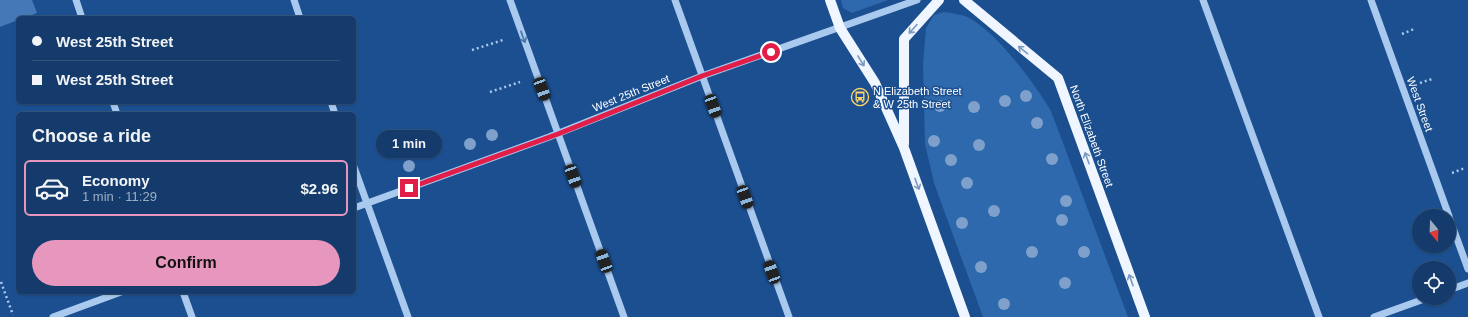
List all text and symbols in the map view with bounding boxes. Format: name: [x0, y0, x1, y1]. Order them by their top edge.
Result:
one-way arrow: [908, 24, 918, 34]
one-way arrow: [520, 30, 527, 43]
text: West 25th Street: [56, 33, 173, 50]
route start: [762, 43, 780, 61]
one-way arrow: [1018, 45, 1028, 54]
one-way arrow: [857, 55, 865, 66]
text: West 25th Street: [56, 71, 173, 88]
street label: West 25th Street: [591, 72, 671, 114]
street label: West Street: [1405, 75, 1435, 133]
car: [532, 76, 552, 102]
street label: North Elizabeth Street: [1068, 83, 1116, 189]
place label: N Elizabeth Street & W 25th Street: [873, 85, 962, 110]
bus stop icon: N Elizabeth Street & W 25th Street: [850, 87, 870, 107]
car: [703, 93, 723, 119]
text: Choose a ride: [32, 126, 151, 146]
callout: 1 min: [376, 130, 442, 158]
text: 1 min: [392, 136, 426, 151]
one-way arrow: [1082, 153, 1090, 165]
car: [563, 163, 583, 189]
icon: car: [34, 170, 70, 206]
text: Economy: [82, 172, 150, 189]
one-way arrow: [913, 178, 921, 190]
route end: [400, 179, 418, 197]
text: $2.96: [300, 180, 338, 197]
car: [735, 184, 755, 210]
text: 1 min · 11:29: [82, 189, 157, 204]
north arrow: [1412, 209, 1456, 253]
map controls: [1412, 209, 1456, 305]
button: Confirm: [32, 240, 340, 286]
car: [594, 248, 614, 274]
car: [762, 259, 782, 285]
button: locate: [1412, 261, 1456, 305]
one-way arrow: [1127, 275, 1135, 287]

